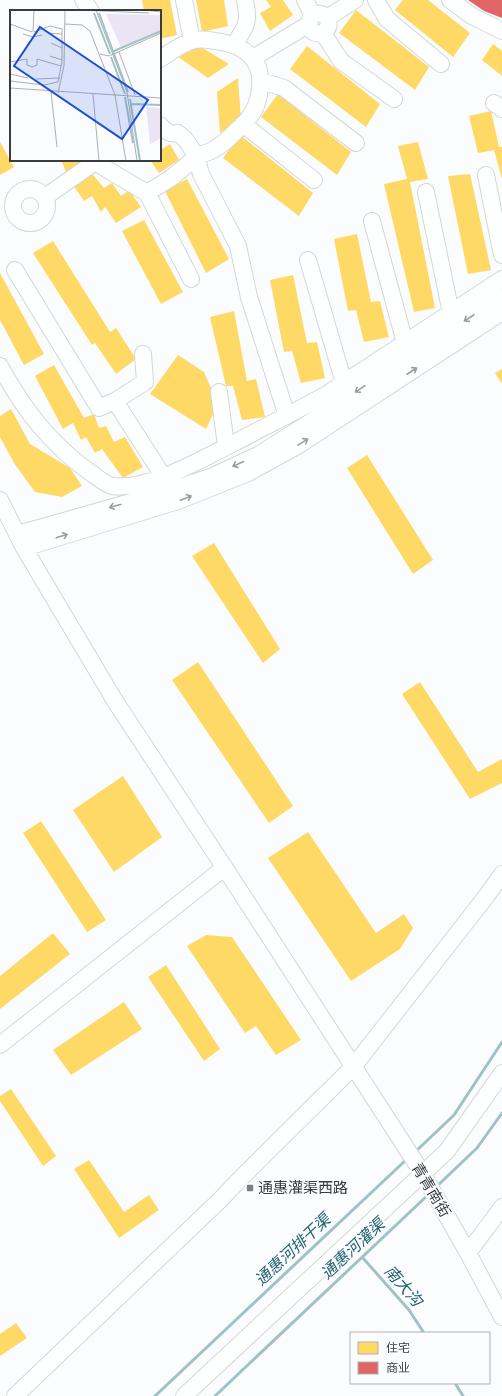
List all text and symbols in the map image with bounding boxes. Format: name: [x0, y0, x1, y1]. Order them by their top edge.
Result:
inset map: [10, 10, 161, 161]
one-way arrow: [464, 314, 475, 322]
one-way arrow: [406, 367, 417, 375]
one-way arrow: [355, 385, 366, 393]
one-way arrow: [297, 438, 308, 446]
one-way arrow: [232, 461, 244, 468]
one-way arrow: [179, 494, 191, 502]
one-way arrow: [109, 503, 122, 510]
one-way arrow: [55, 532, 68, 539]
street label: 青青南街: [408, 1160, 454, 1220]
place label: 通惠灌渠西路: [258, 1179, 348, 1197]
marker: 通惠灌渠西路: [245, 1183, 255, 1193]
water label: 通惠河排干渠: [251, 1209, 336, 1290]
water label: 通惠河灌渠: [317, 1213, 391, 1284]
water label: 南大沟: [380, 1261, 428, 1312]
legend: [350, 1332, 490, 1384]
text: 住宅: [386, 1341, 410, 1356]
text: 商业: [386, 1361, 410, 1376]

